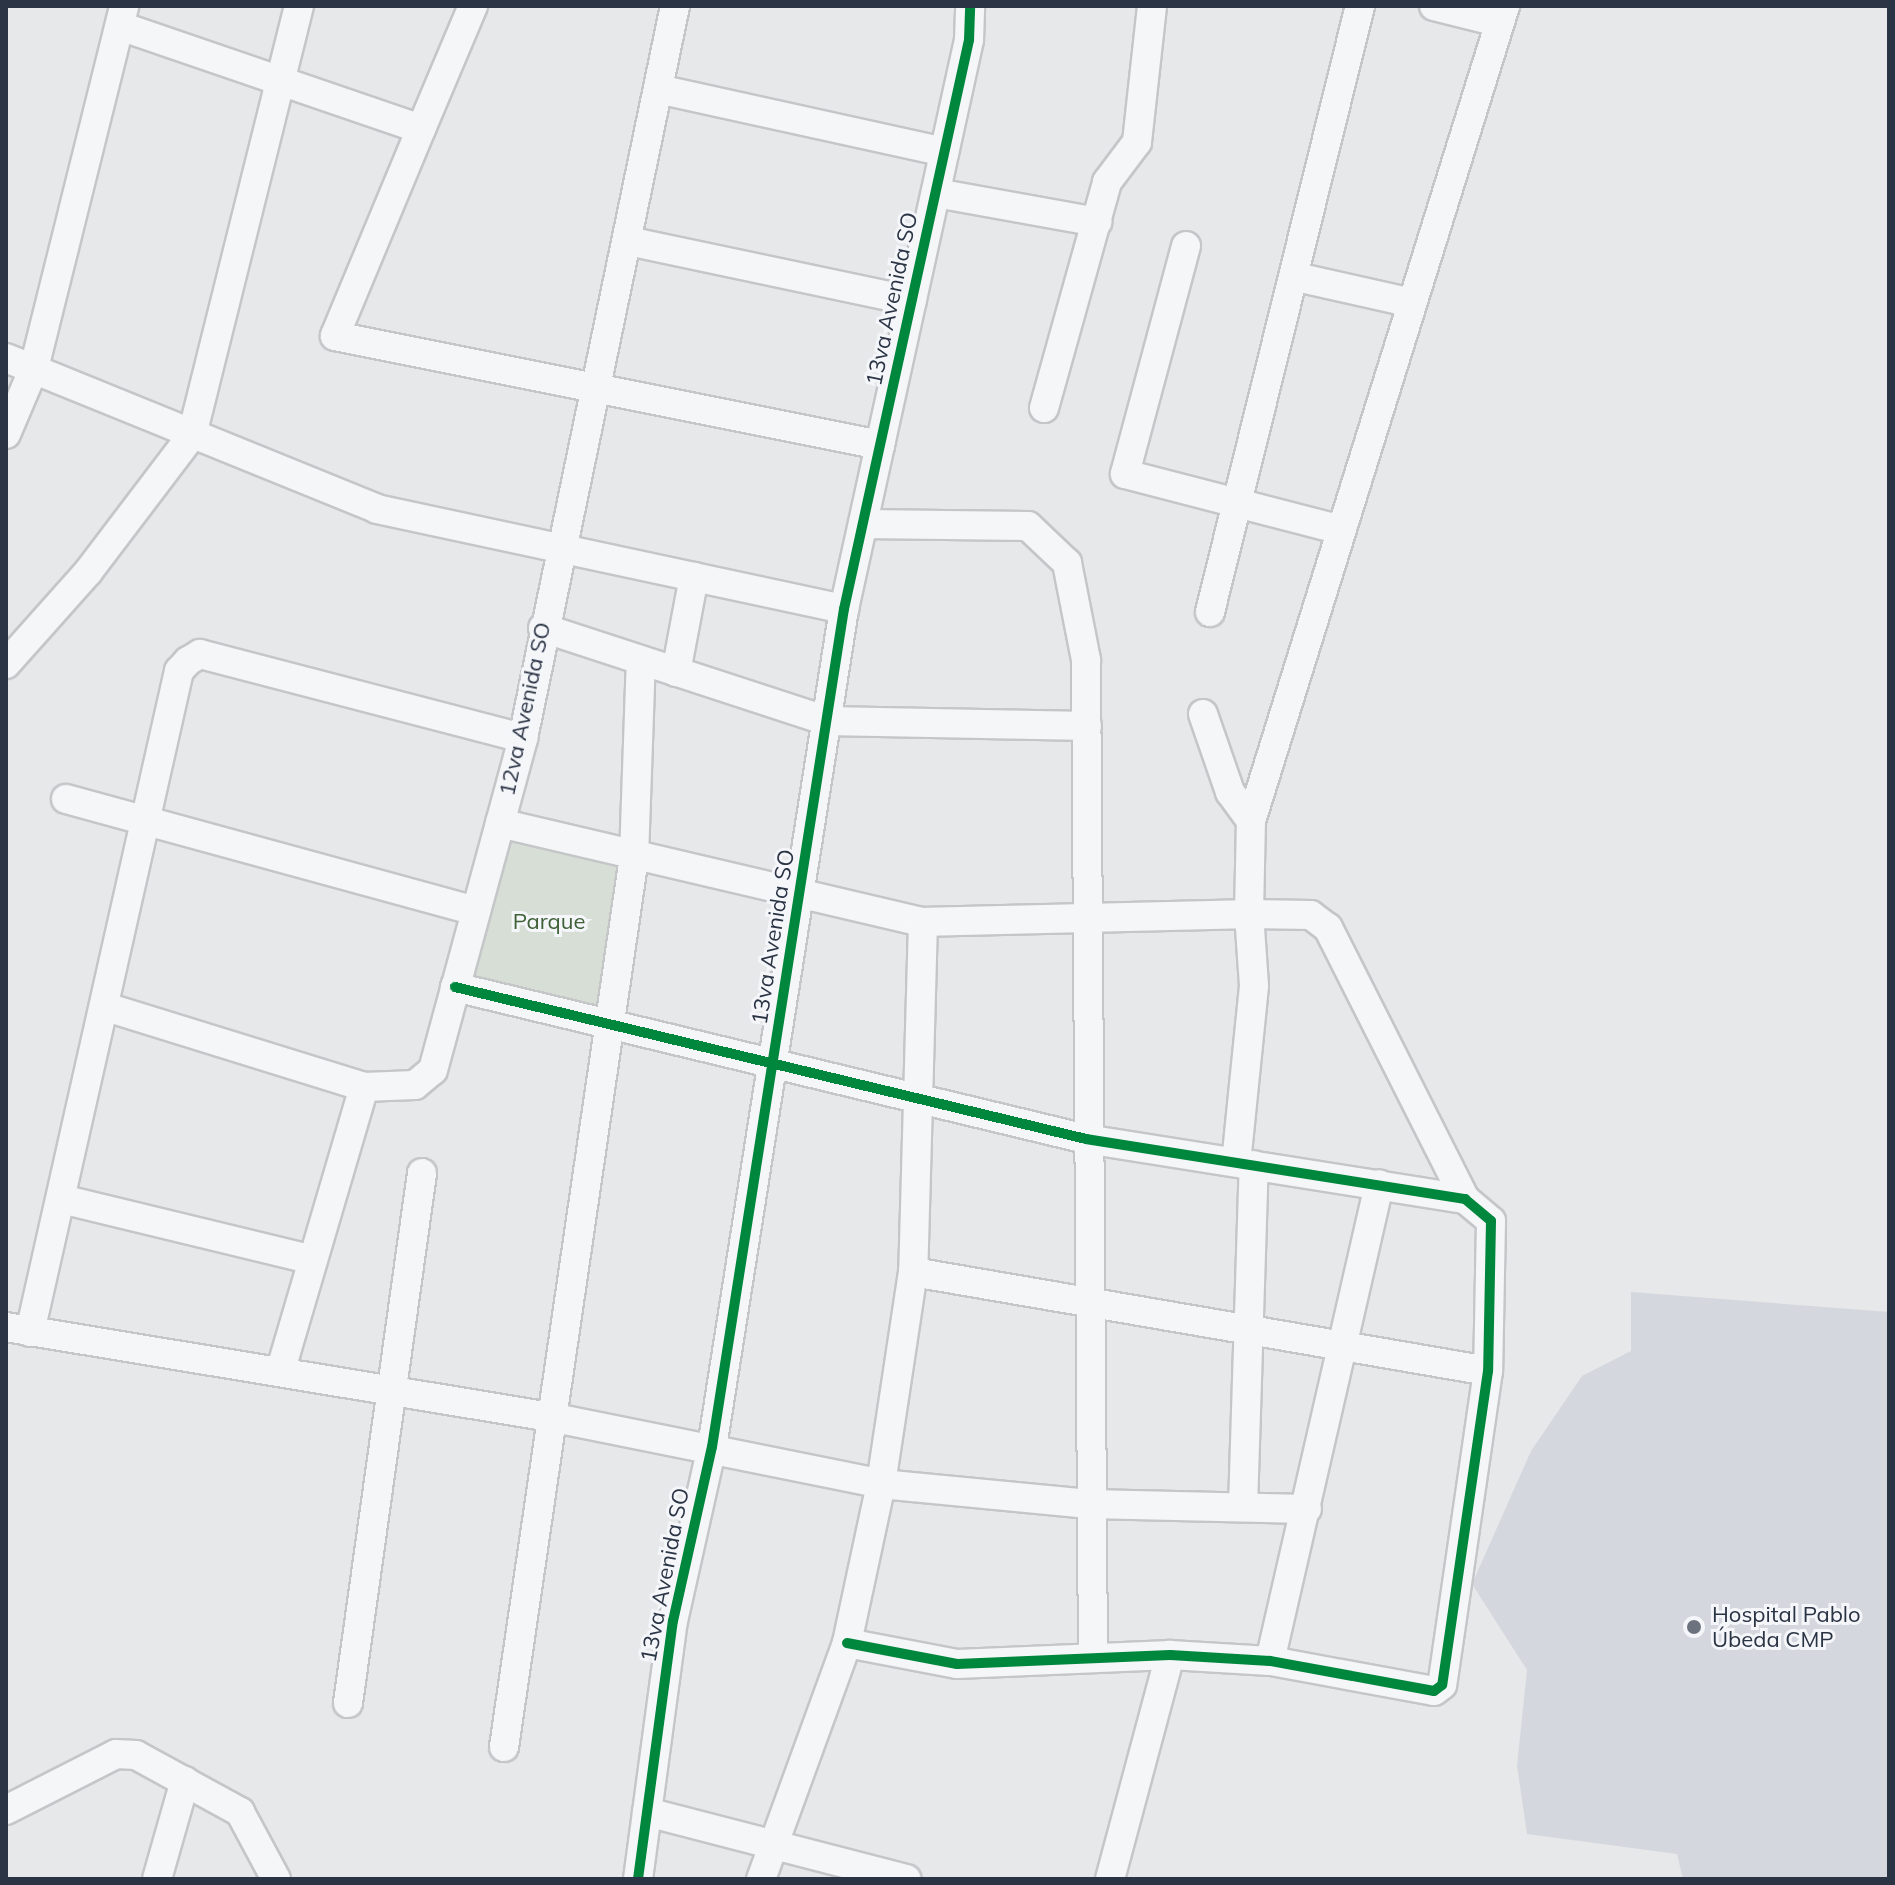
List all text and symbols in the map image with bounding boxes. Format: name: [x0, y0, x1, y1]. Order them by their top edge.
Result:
street label: 13va Avenida SO: [861, 210, 923, 388]
street label: 12va Avenida SO: [494, 620, 556, 798]
street label: 13va Avenida SO: [746, 848, 800, 1026]
park label: Parque: [513, 909, 585, 935]
street label: 13va Avenida SO: [635, 1486, 695, 1664]
place label: Hospital Pablo Úbeda CMP: [1712, 1601, 1861, 1652]
marker: Hospital Pablo Úbeda CMP: [1683, 1616, 1705, 1638]

